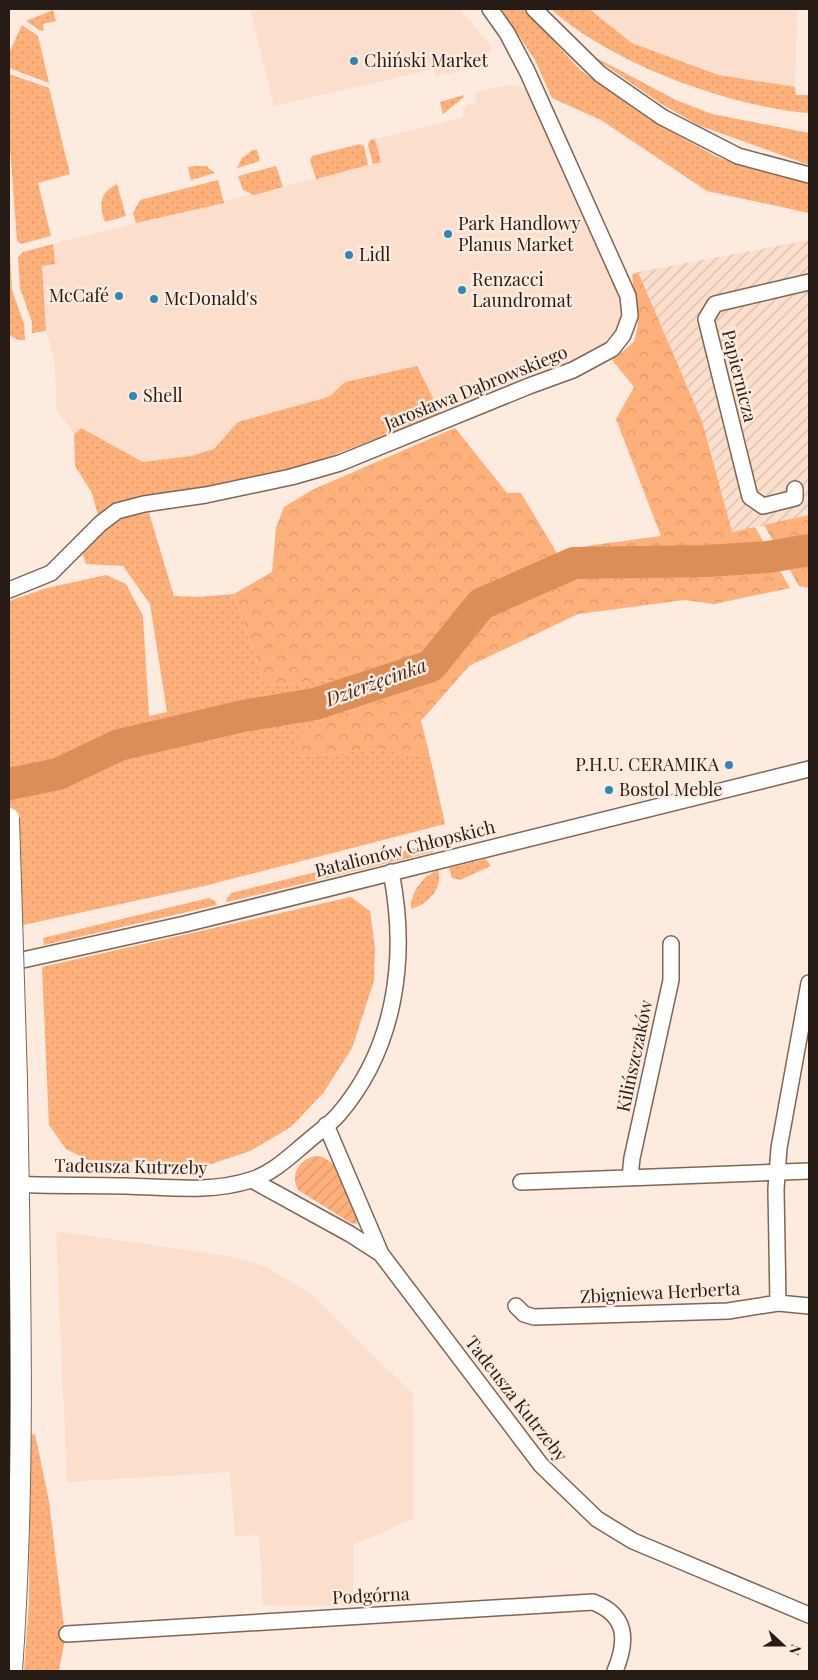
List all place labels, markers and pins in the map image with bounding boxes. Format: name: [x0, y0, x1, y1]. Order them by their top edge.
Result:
place label: Chiński Market: [364, 48, 488, 72]
marker: Chiński Market: [348, 55, 360, 67]
place label: Park Handlowy Planus Market: [458, 211, 581, 256]
marker: Park Handlowy Planus Market: [442, 228, 454, 240]
place label: Lidl: [359, 242, 390, 266]
marker: Lidl: [343, 249, 355, 261]
place label: Renzacci Laundromat: [472, 267, 573, 312]
place label: McCafé: [49, 283, 109, 307]
marker: Renzacci Laundromat: [456, 284, 468, 296]
place label: McDonald's: [164, 286, 258, 310]
marker: McCafé: [113, 290, 125, 302]
marker: McDonald's: [148, 293, 160, 305]
place label: Shell: [143, 383, 183, 407]
marker: Shell: [127, 390, 139, 402]
place label: P.H.U. CERAMIKA: [575, 752, 720, 776]
marker: P.H.U. CERAMIKA: [723, 759, 735, 771]
place label: Bostol Meble: [619, 777, 722, 801]
marker: Bostol Meble: [603, 784, 615, 796]

